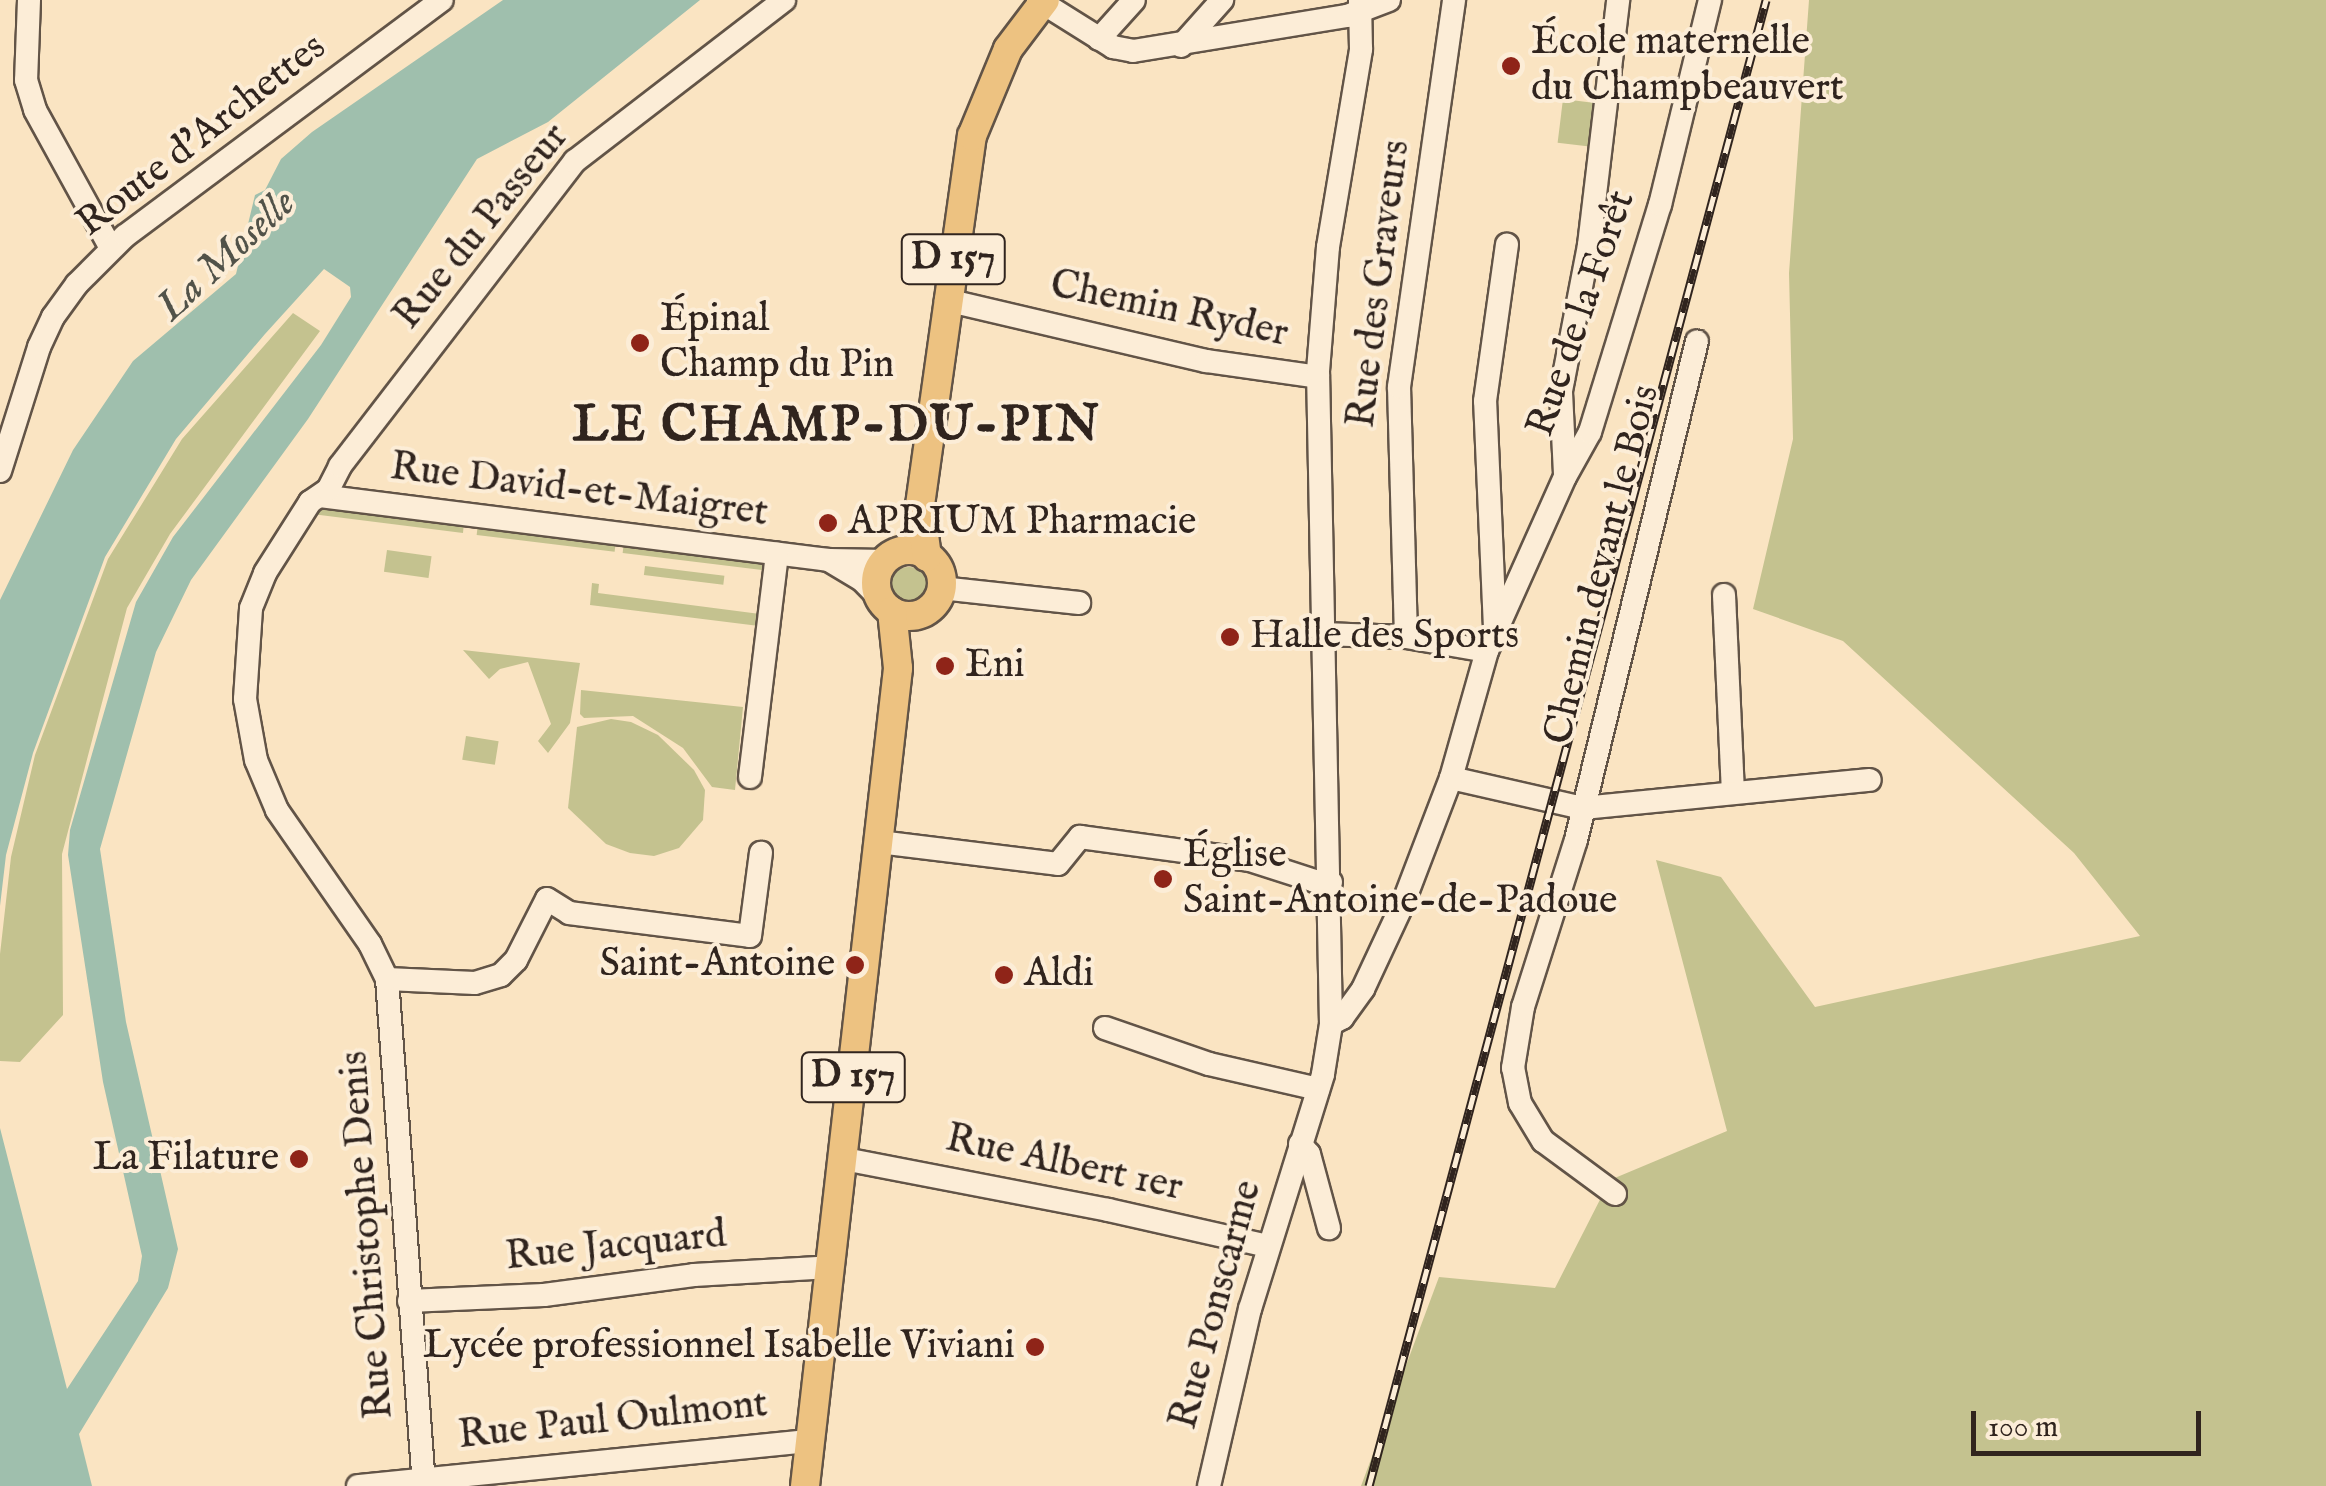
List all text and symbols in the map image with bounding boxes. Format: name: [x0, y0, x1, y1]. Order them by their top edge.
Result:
place label: École maternelle du Champbeauvert: [1531, 19, 1844, 113]
street label: Route d'Archettes: [68, 24, 336, 248]
marker: École maternelle du Champbeauvert: [1500, 55, 1522, 77]
street label: Rue du Passeur: [384, 114, 580, 340]
street label: Rue des Graveurs: [1339, 138, 1421, 430]
water label: La Moselle: [147, 179, 307, 333]
street label: Rue de la Forêt: [1518, 185, 1646, 443]
road number: D 157: [900, 226, 1006, 292]
street label: Chemin Ryder: [1046, 261, 1292, 359]
place label: Épinal Champ du Pin: [660, 296, 894, 390]
marker: Épinal Champ du Pin: [629, 332, 651, 354]
street label: Chemin devant le Bois: [1535, 380, 1671, 750]
district label: LE CHAMP-DU-PIN: [572, 397, 1102, 457]
street label: Rue David-et-Maigret: [388, 444, 770, 538]
place label: APRIUM Pharmacie: [848, 499, 1196, 547]
marker: APRIUM Pharmacie: [817, 512, 839, 534]
place label: Halle des Sports: [1250, 613, 1519, 661]
marker: Halle des Sports: [1219, 626, 1241, 648]
place label: Eni: [965, 642, 1025, 690]
marker: Eni: [934, 655, 956, 677]
place label: Église Saint-Antoine-de-Padoue: [1183, 832, 1617, 926]
marker: Église Saint-Antoine-de-Padoue: [1152, 868, 1174, 890]
place label: Saint-Antoine: [599, 941, 835, 989]
place label: Aldi: [1024, 951, 1094, 999]
marker: Saint-Antoine: [844, 954, 866, 976]
marker: Aldi: [993, 964, 1015, 986]
road number: D 157: [800, 1044, 906, 1110]
street label: Rue Christophe Denis: [331, 1049, 405, 1421]
street label: Rue Albert 1er: [941, 1115, 1187, 1213]
place label: La Filature: [93, 1135, 279, 1183]
marker: La Filature: [288, 1148, 310, 1170]
street label: Rue Ponscarme: [1161, 1175, 1273, 1435]
street label: Rue Jacquard: [503, 1212, 729, 1282]
place label: Lycée professionnel Isabelle Viviani: [423, 1323, 1015, 1371]
marker: Lycée professionnel Isabelle Viviani: [1024, 1336, 1046, 1358]
street label: Rue Paul Oulmont: [456, 1381, 770, 1461]
scale bar: [1976, 1391, 2206, 1453]
text: 100 m: [1988, 1409, 2058, 1447]

